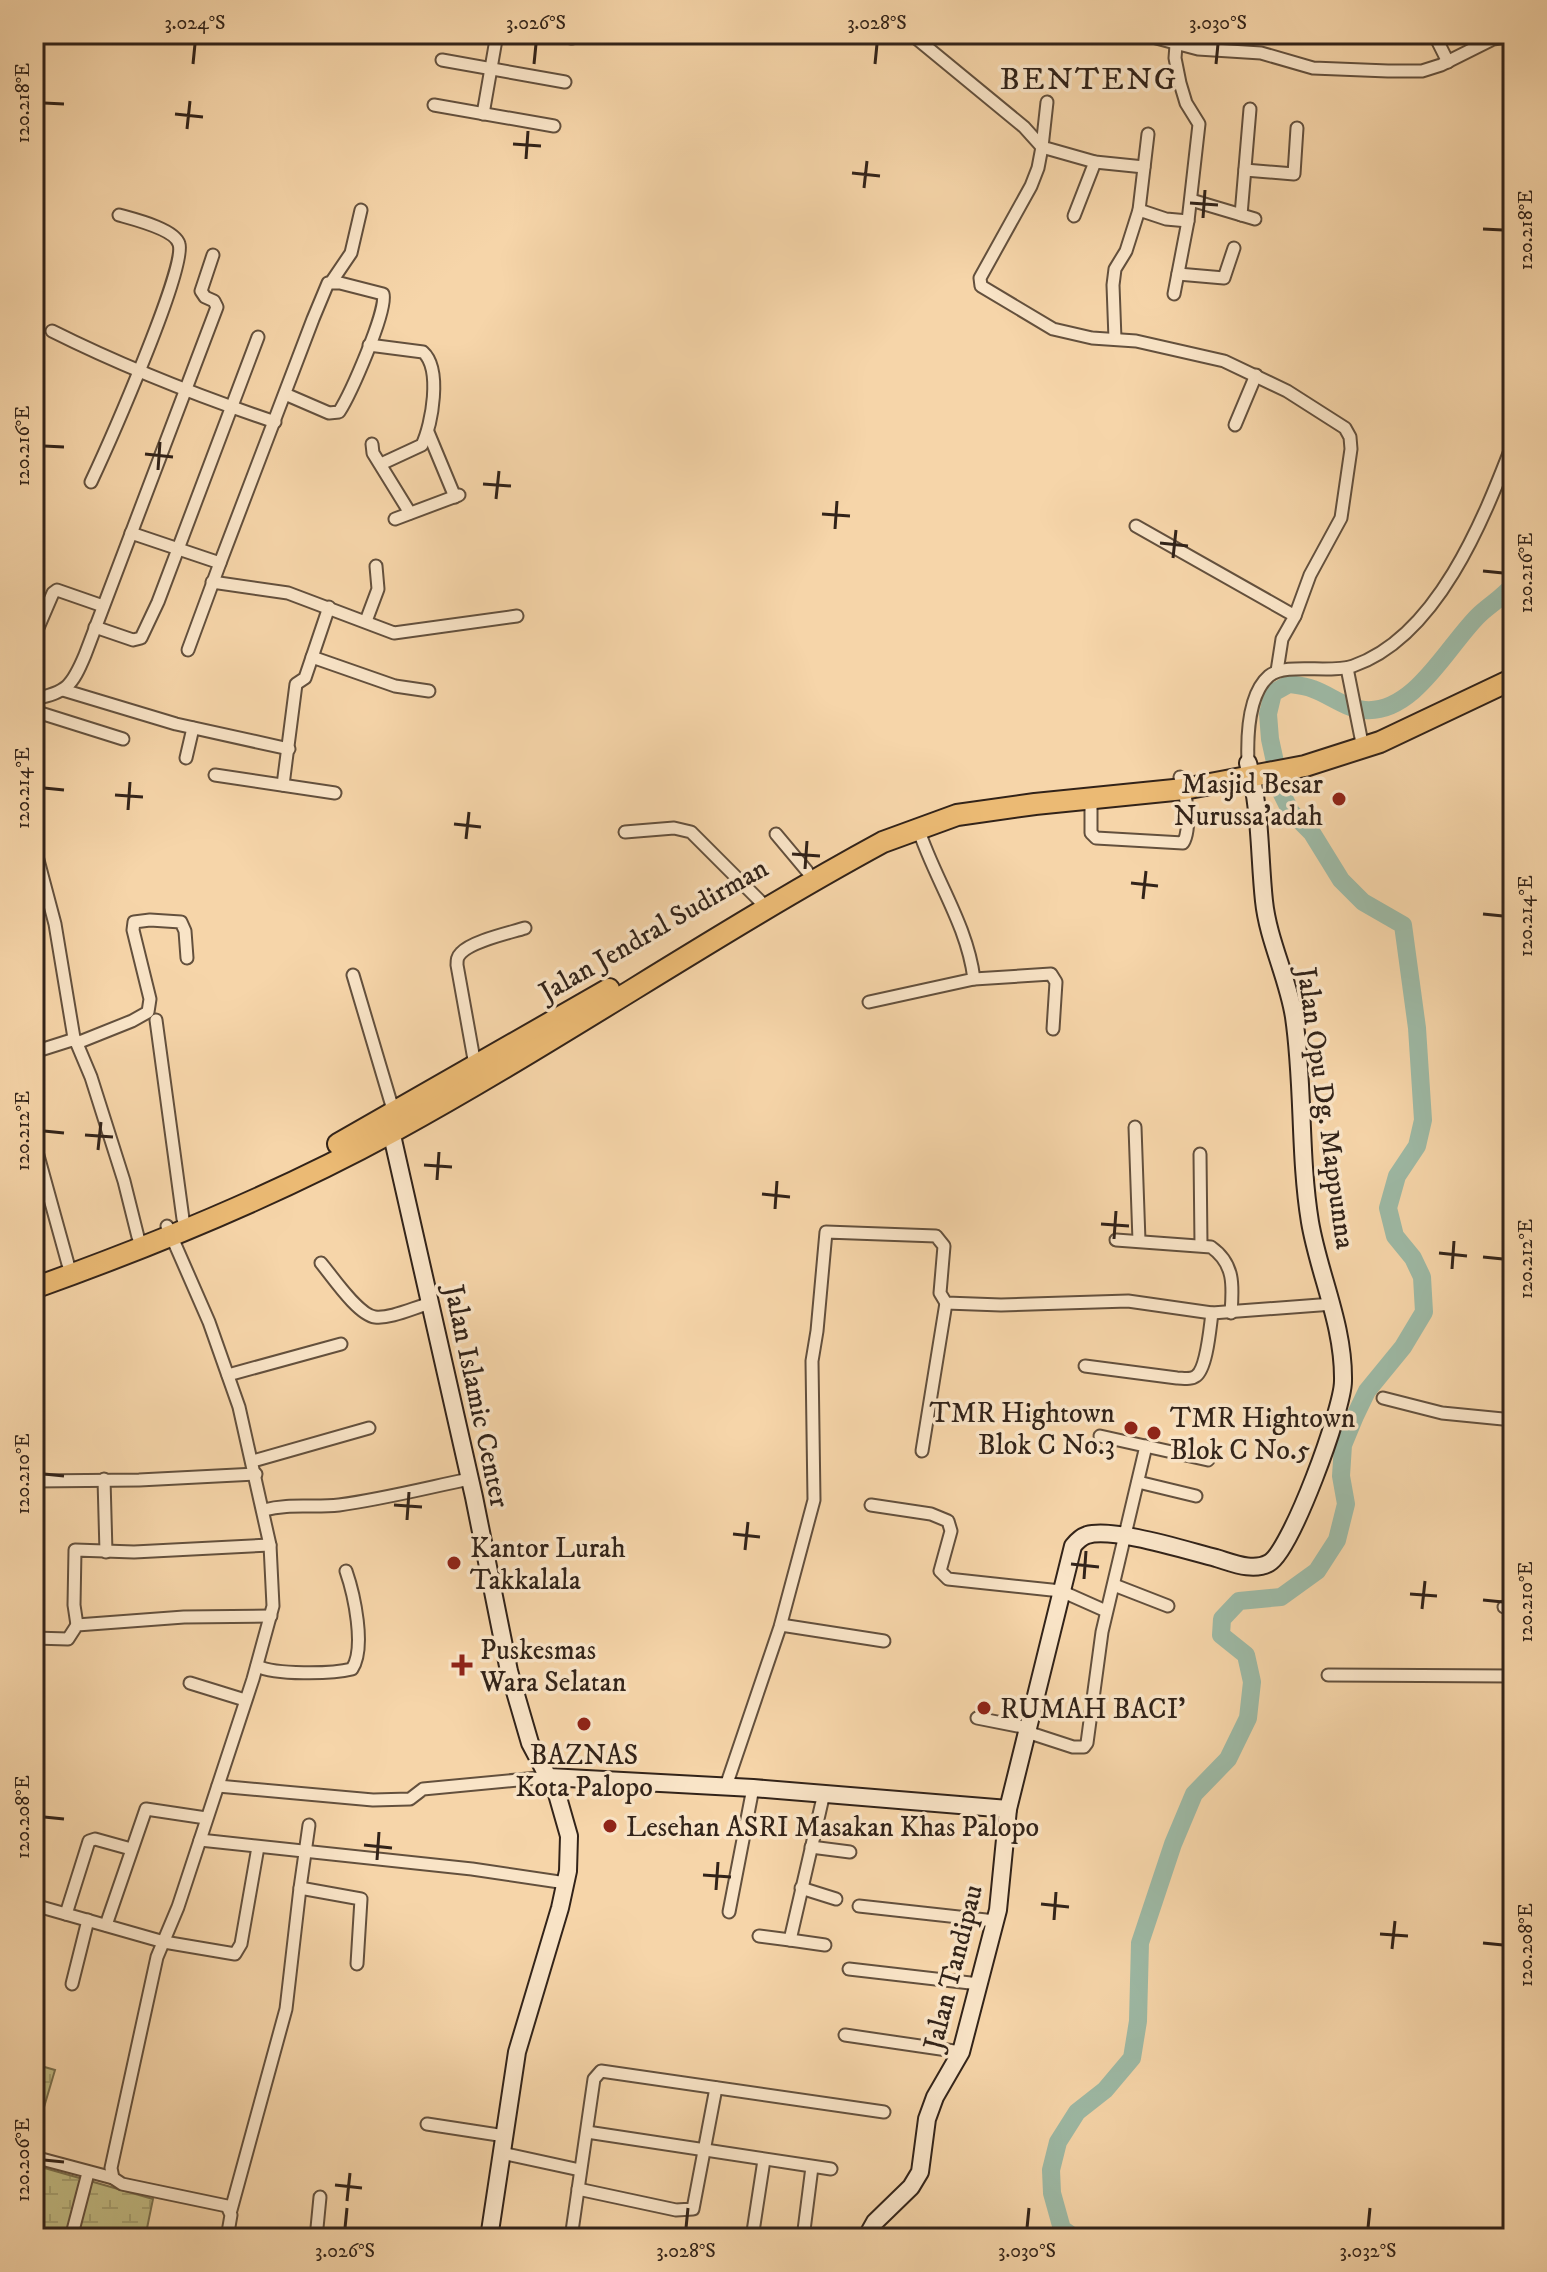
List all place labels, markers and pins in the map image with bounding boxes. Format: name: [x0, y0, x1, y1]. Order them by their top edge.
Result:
place label: Masjid Besar Nurussa'adah: [1173, 767, 1324, 834]
marker: Masjid Besar Nurussa'adah: [1330, 790, 1348, 808]
place label: TMR Hightown Blok C No.3: [930, 1396, 1115, 1463]
place label: TMR Hightown Blok C No.5: [1170, 1401, 1356, 1468]
marker: TMR Hightown Blok C No.3: [1122, 1419, 1140, 1437]
marker: TMR Hightown Blok C No.5: [1145, 1424, 1163, 1442]
place label: Kantor Lurah Takkalala: [470, 1531, 626, 1598]
marker: Kantor Lurah Takkalala: [445, 1554, 463, 1572]
place label: Puskesmas Wara Selatan: [479, 1633, 627, 1700]
marker: Puskesmas Wara Selatan: [451, 1654, 473, 1676]
place label: RUMAH BACI': [1000, 1692, 1185, 1727]
marker: RUMAH BACI': [975, 1699, 993, 1717]
marker: BAZNAS Kota Palopo: [575, 1715, 593, 1733]
place label: BAZNAS Kota Palopo: [515, 1738, 653, 1805]
place label: Lesehan ASRI Masakan Khas Palopo: [626, 1810, 1039, 1845]
marker: Lesehan ASRI Masakan Khas Palopo: [601, 1817, 619, 1835]

